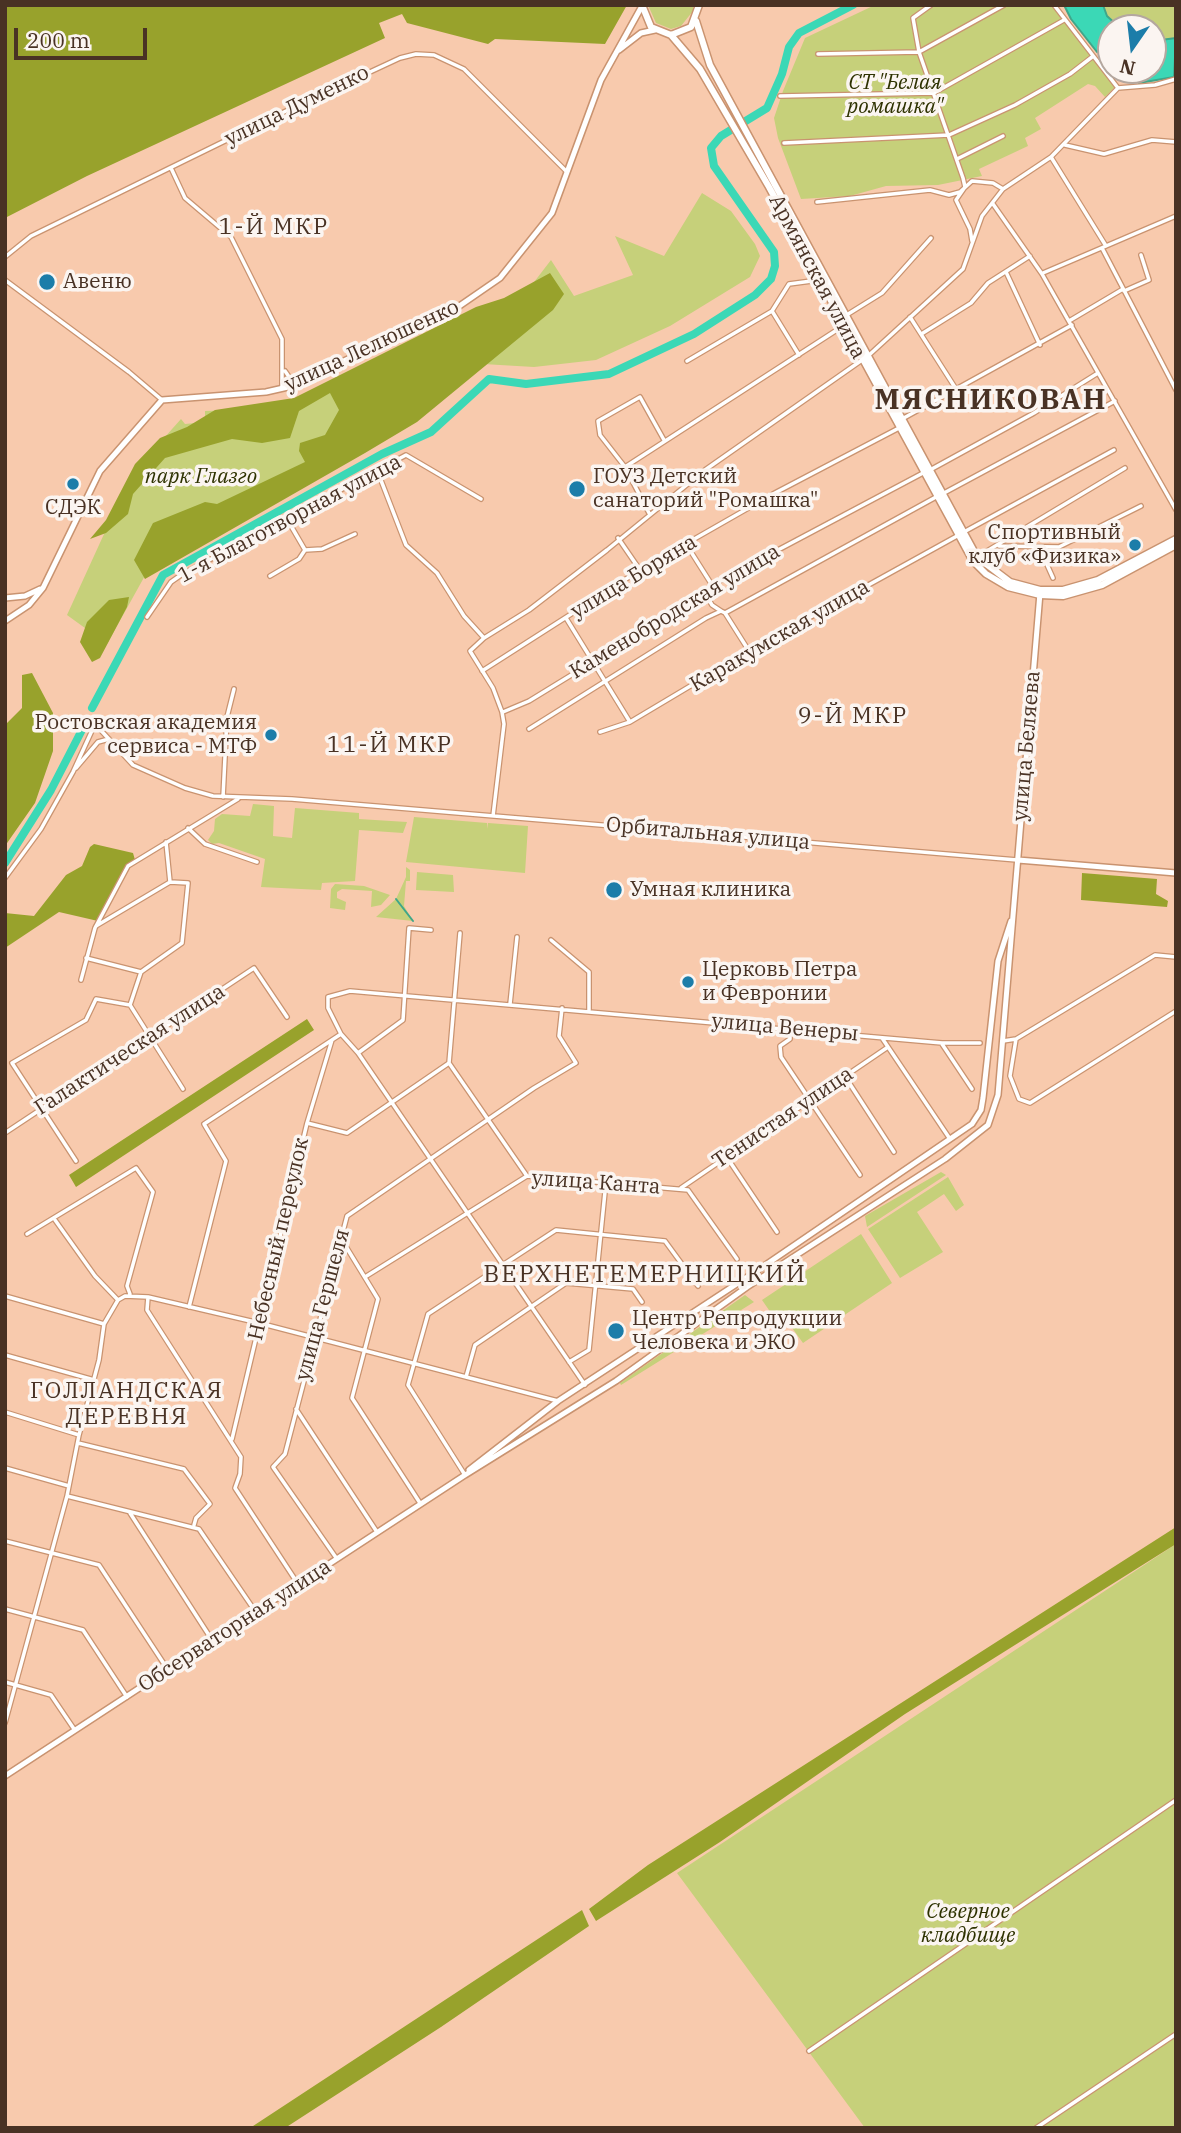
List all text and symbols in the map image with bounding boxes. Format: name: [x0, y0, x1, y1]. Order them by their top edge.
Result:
scale bar: [18, 14, 150, 58]
north arrow: [1097, 14, 1167, 84]
text: 200 m: [27, 26, 90, 54]
text: N: [1117, 54, 1138, 81]
street label: улица Думенко: [221, 60, 373, 152]
park label: СТ "Белая ромашка": [847, 70, 943, 120]
street label: Армянская улица: [763, 190, 871, 364]
district label: 1-Й МКР: [220, 213, 328, 241]
place label: Авеню: [63, 269, 132, 295]
marker: Авеню: [37, 272, 57, 292]
street label: улица Лелюшенко: [281, 294, 463, 398]
district label: МЯСНИКОВАН: [876, 384, 1106, 418]
street label: 1-я Благотворная улица: [174, 449, 406, 589]
park label: парк Глазго: [145, 464, 257, 490]
place label: ГОУЗ Детский санаторий "Ромашка": [593, 464, 819, 514]
marker: СДЭК: [65, 476, 81, 492]
marker: ГОУЗ Детский санаторий "Ромашка": [567, 479, 587, 499]
place label: СДЭК: [45, 495, 101, 521]
place label: Спортивный клуб «Физика»: [968, 520, 1121, 570]
street label: улица Боряна: [566, 530, 702, 624]
marker: Спортивный клуб «Физика»: [1127, 537, 1143, 553]
street label: Каменобродская улица: [565, 539, 785, 685]
street label: Каракумская улица: [686, 574, 874, 698]
street label: улица Беляева: [1008, 670, 1046, 822]
district label: 9-Й МКР: [799, 702, 907, 730]
place label: Ростовская академия сервиса - МТФ: [34, 710, 257, 760]
marker: Ростовская академия сервиса - МТФ: [263, 727, 279, 743]
district label: 11-Й МКР: [328, 731, 452, 759]
street label: Орбитальная улица: [605, 813, 811, 855]
place label: Умная клиника: [630, 877, 791, 903]
marker: Умная клиника: [604, 880, 624, 900]
place label: Церковь Петра и Февронии: [702, 957, 857, 1007]
marker: Церковь Петра и Февронии: [680, 974, 696, 990]
street label: Галактическая улица: [30, 979, 230, 1121]
street label: улица Венеры: [711, 1009, 859, 1047]
street label: Тенистая улица: [708, 1062, 858, 1174]
street label: Небесный переулок: [243, 1135, 315, 1343]
street label: улица Канта: [531, 1166, 661, 1200]
street label: улица Гершеля: [291, 1226, 355, 1384]
district label: ВЕРХНЕТЕМЕРНИЦКИЙ: [485, 1261, 805, 1289]
place label: Центр Репродукции Человека и ЭКО: [632, 1306, 842, 1356]
marker: Центр Репродукции Человека и ЭКО: [606, 1321, 626, 1341]
district label: ГОЛЛАНДСКАЯ ДЕРЕВНЯ: [31, 1377, 223, 1431]
street label: Обсерваторная улица: [134, 1554, 336, 1698]
park label: Северное кладбище: [921, 1899, 1015, 1949]

